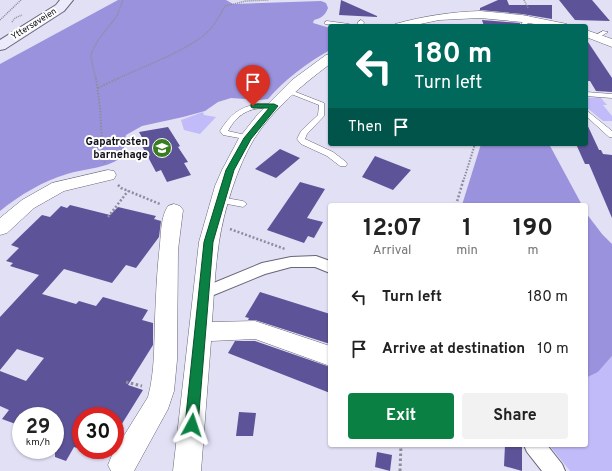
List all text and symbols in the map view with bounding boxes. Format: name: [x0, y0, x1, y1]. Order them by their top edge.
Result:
street label: Yttersøveien: [9, 6, 59, 42]
text: 180 m: [414, 37, 492, 73]
icon: left: [348, 40, 400, 92]
pin: [236, 65, 270, 106]
icon: arrive: [242, 71, 264, 93]
text: Turn left: [414, 72, 482, 95]
icon: arrive: [390, 116, 412, 138]
text: Then: [348, 118, 382, 137]
place label: Gapatrosten barnehage: [85, 135, 148, 162]
school or university icon: Gapatrosten barnehage: [151, 137, 173, 159]
text: 12:07: [363, 214, 421, 244]
text: 1: [462, 214, 472, 244]
text: 190: [513, 214, 553, 244]
text: Arrival: [373, 243, 411, 259]
text: min: [456, 243, 478, 259]
text: m: [527, 243, 538, 259]
icon: left: [348, 286, 370, 308]
text: Turn left: [382, 288, 442, 307]
text: 180 m: [528, 288, 568, 307]
icon: arrive: [348, 338, 370, 360]
text: Arrive at destination: [382, 340, 525, 359]
text: 10 m: [537, 340, 569, 359]
button: Exit: [348, 393, 454, 439]
button: Share: [462, 393, 568, 439]
position arrow: [171, 404, 213, 446]
speed limit sign: 30: [72, 407, 124, 459]
text: 29: [26, 415, 50, 441]
text: km/h: [26, 436, 50, 449]

